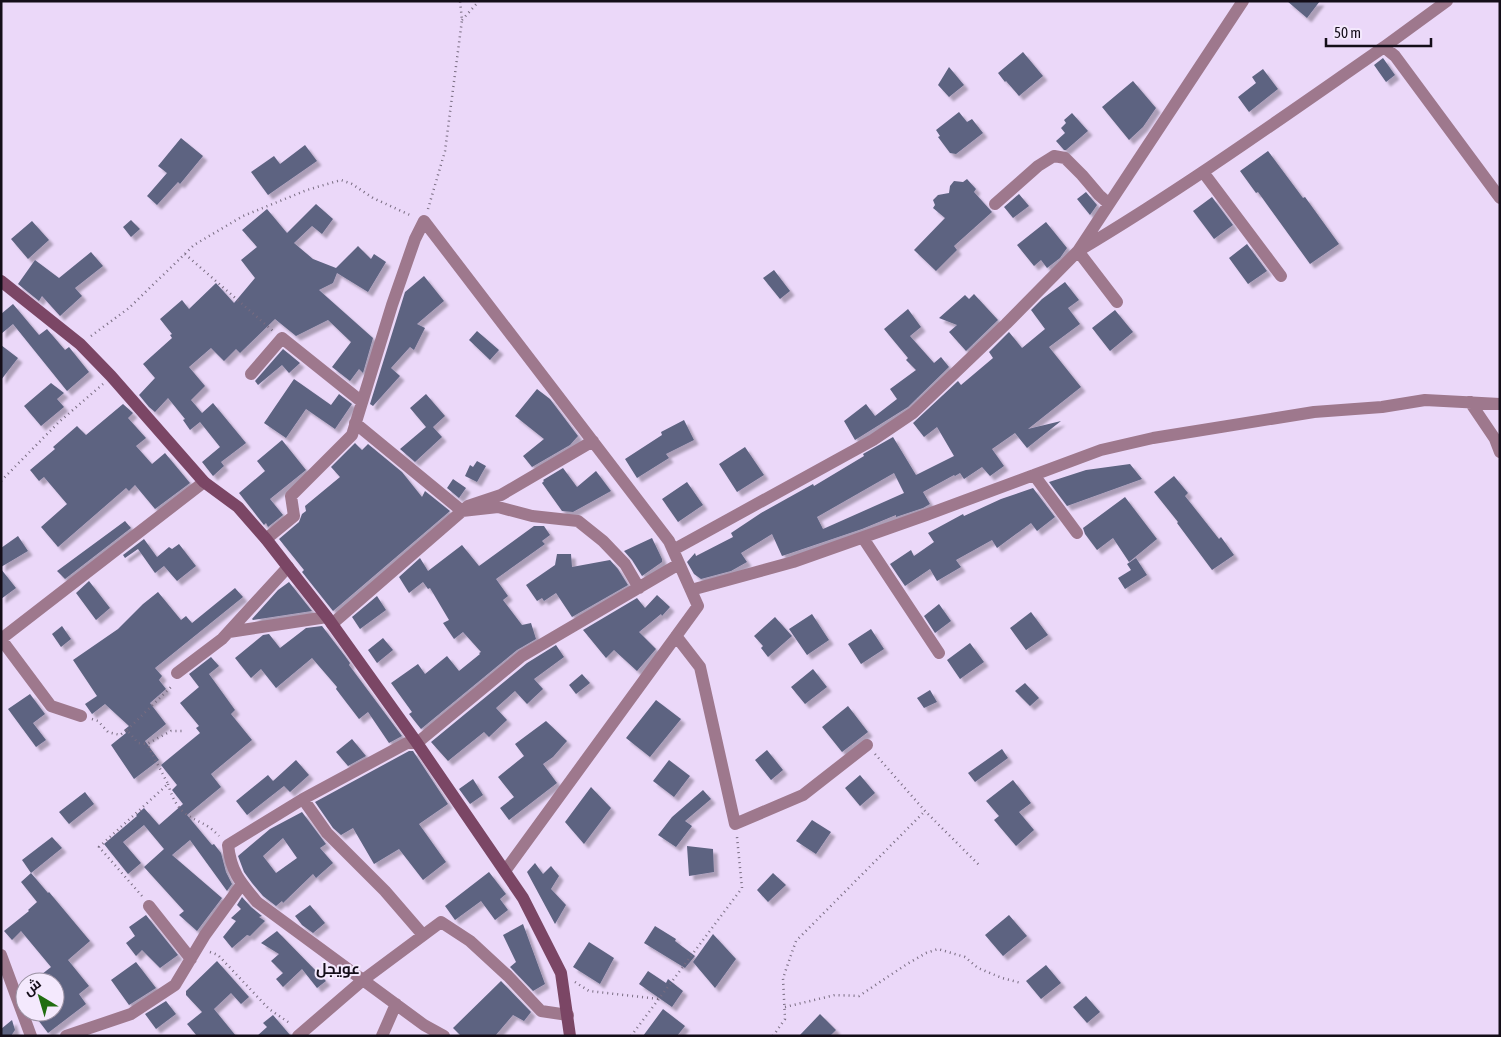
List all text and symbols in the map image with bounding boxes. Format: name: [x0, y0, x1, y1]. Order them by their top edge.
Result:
scale bar: [1326, 15, 1431, 47]
text: 50 m: [1334, 24, 1361, 41]
district label: عويجل: [316, 960, 360, 978]
north arrow: [15, 972, 65, 1022]
text: ش: [20, 975, 45, 999]

